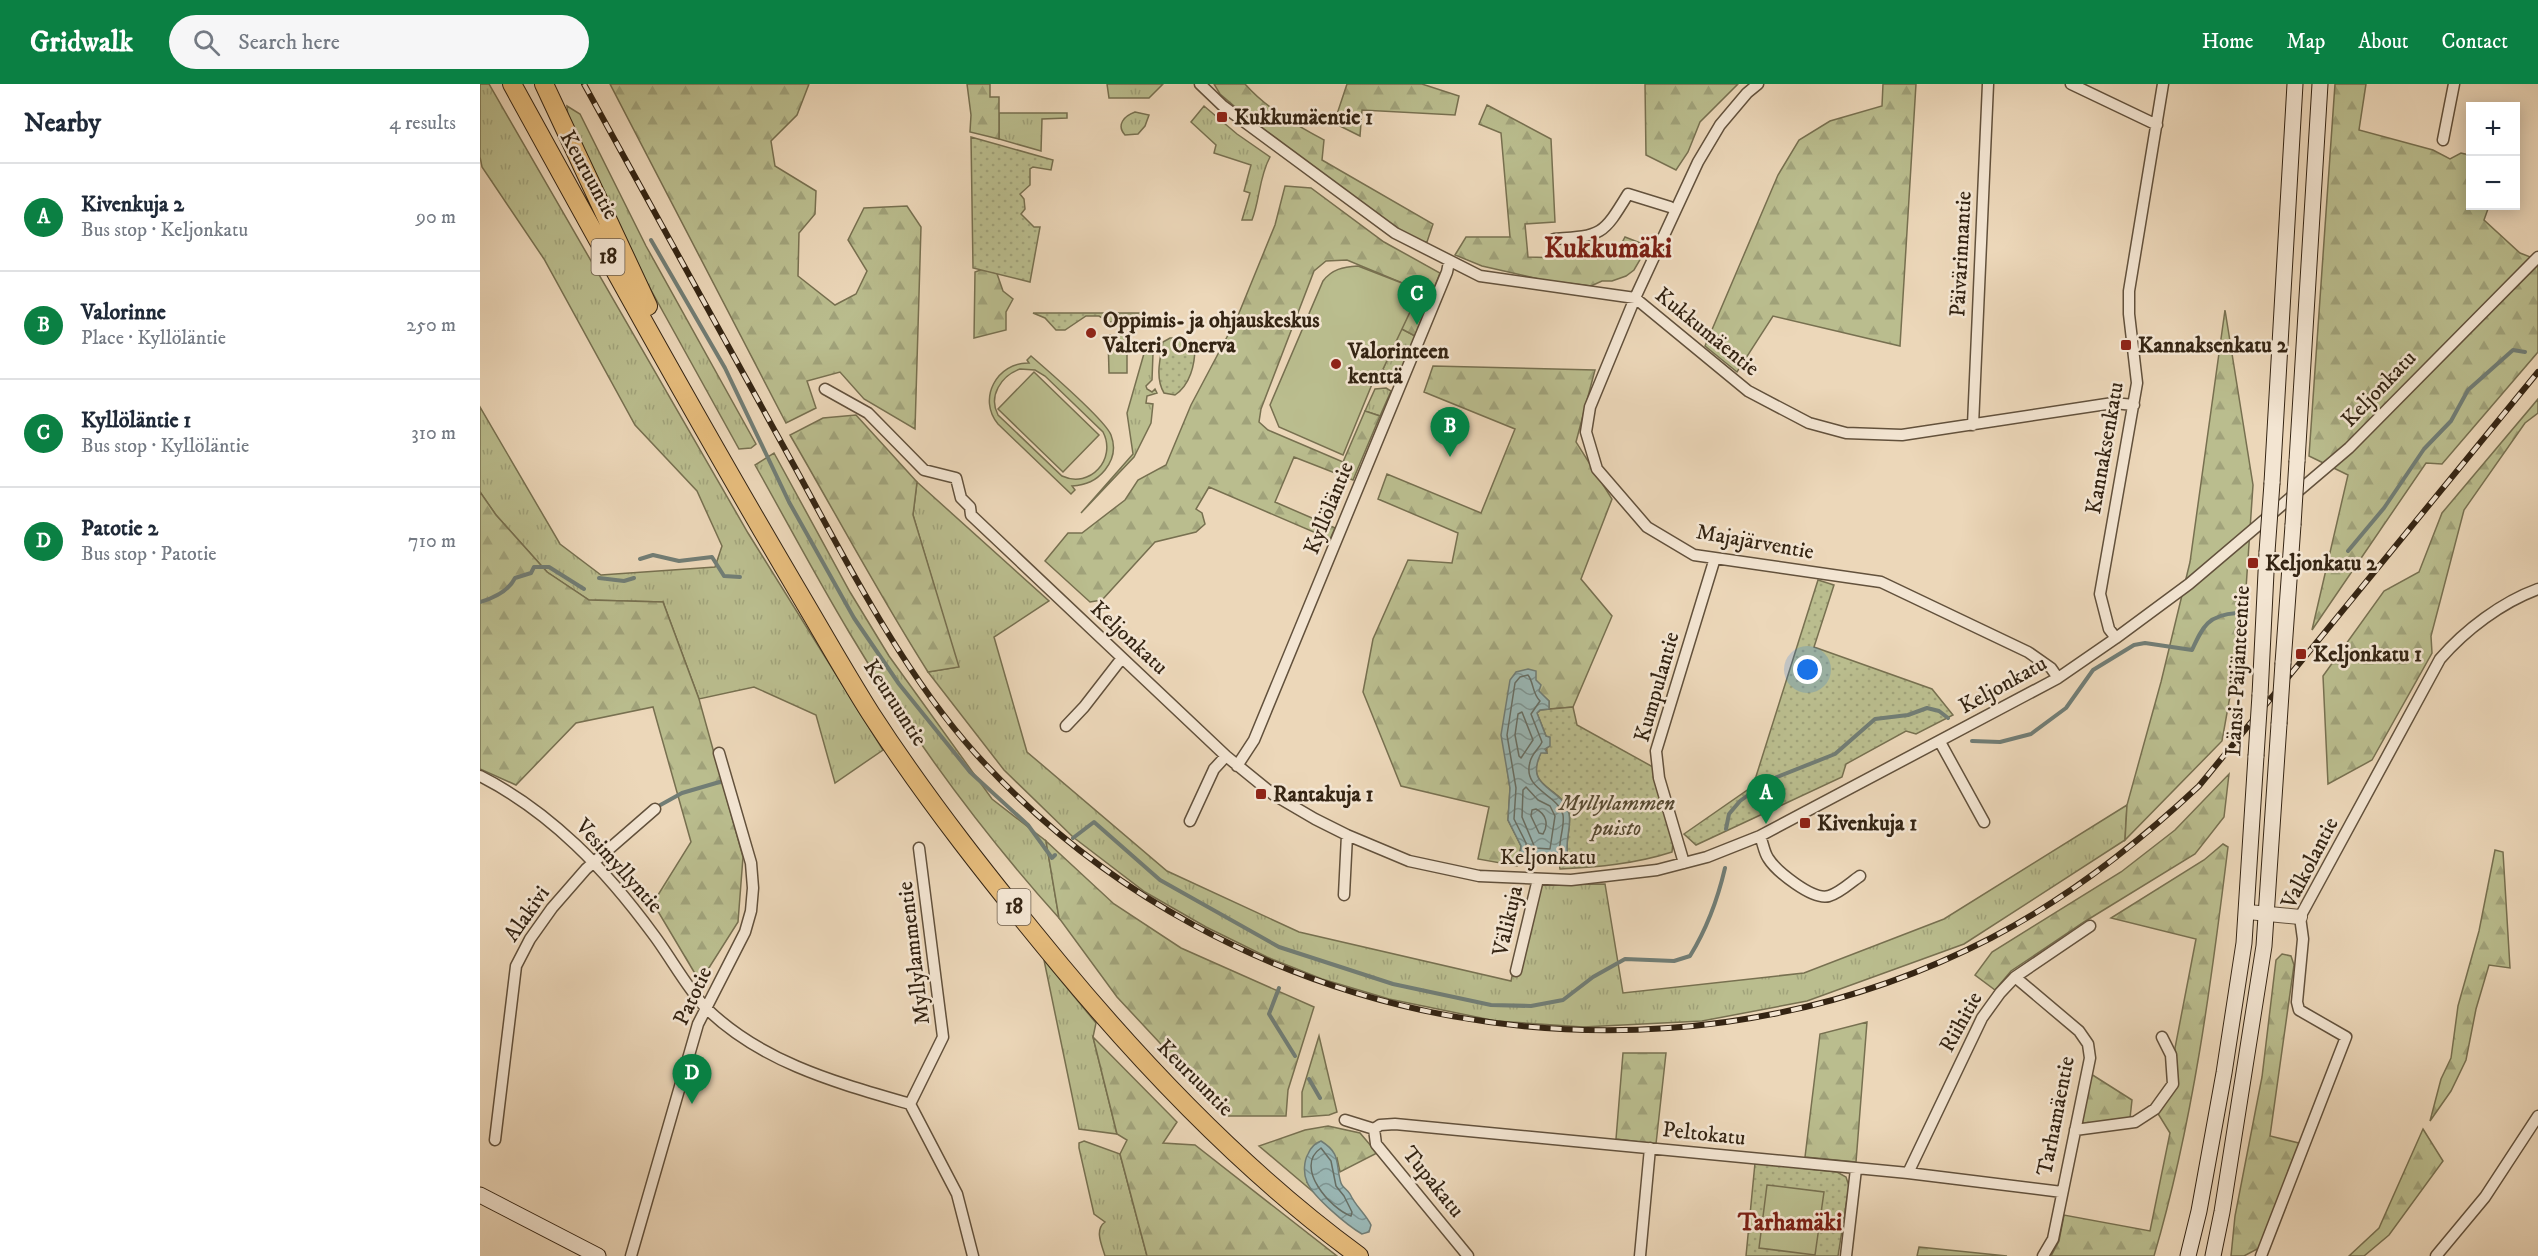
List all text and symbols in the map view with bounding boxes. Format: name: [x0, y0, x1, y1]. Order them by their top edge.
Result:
search box: [169, 15, 589, 69]
text: Gridwalk: [30, 25, 133, 60]
icon: search: [190, 26, 223, 59]
text: Search here: [238, 29, 340, 56]
text: Home: [2202, 29, 2254, 55]
text: Map: [2287, 29, 2325, 55]
text: About: [2358, 29, 2409, 55]
text: Contact: [2442, 29, 2508, 55]
map controls: [2466, 102, 2520, 210]
button: +: [2466, 102, 2520, 156]
place label: Kukkumäentie 1: [1234, 104, 1373, 131]
text: Nearby: [24, 107, 101, 140]
marker: Kukkumäentie 1: [1215, 110, 1229, 124]
text: 4 results: [389, 111, 456, 136]
street label: Keuruuntie: [554, 126, 624, 224]
button: −: [2466, 156, 2520, 210]
street label: Päivärinnantie: [1944, 190, 1978, 318]
text: Kivenkuja 2: [81, 191, 184, 218]
text: A: [37, 205, 50, 230]
text: 90 m: [416, 205, 456, 230]
text: Bus stop · Keljonkatu: [81, 218, 248, 243]
district label: Kukkumäki: [1544, 231, 1672, 266]
road number: 18: [592, 239, 624, 275]
pin: C: [1398, 276, 1436, 325]
street label: Kukkumäentie: [1649, 282, 1765, 382]
text: Valorinne: [81, 299, 166, 326]
place label: Oppimis- ja ohjauskeskus Valteri, Onerva: [1102, 307, 1320, 359]
text: B: [37, 313, 50, 338]
text: 250 m: [406, 313, 456, 338]
text: Place · Kyllöläntie: [81, 326, 226, 351]
marker: Oppimis- ja ohjauskeskus Valteri, Onerva: [1084, 326, 1098, 340]
place label: Kannaksenkatu 2: [2138, 332, 2289, 359]
place label: Valorinteen kenttä: [1347, 338, 1450, 390]
marker: Kannaksenkatu 2: [2119, 338, 2133, 352]
street label: Keljonkatu: [2336, 345, 2422, 433]
marker: Valorinteen kenttä: [1329, 357, 1343, 371]
street label: Kannaksenkatu: [2080, 380, 2130, 516]
text: Kyllöläntie 1: [81, 407, 191, 434]
pin: B: [1430, 408, 1470, 457]
text: C: [37, 421, 50, 446]
text: 310 m: [411, 421, 456, 446]
text: Bus stop · Kyllöläntie: [81, 434, 249, 459]
street label: Kyllöläntie: [1298, 458, 1360, 558]
text: Patotie 2: [81, 515, 158, 542]
street label: Majajärventie: [1694, 518, 1816, 566]
text: D: [36, 529, 51, 554]
text: 710 m: [408, 529, 456, 554]
text: Bus stop · Patotie: [81, 542, 217, 567]
place label: Keljonkatu 2: [2265, 550, 2378, 578]
marker: Keljonkatu 2: [2246, 556, 2260, 570]
street label: Länsi-Päijänteentie: [2220, 585, 2256, 757]
street label: Keljonkatu: [1085, 595, 1173, 681]
street label: Kumpulantie: [1628, 629, 1686, 745]
place label: Keljonkatu 1: [2313, 641, 2422, 669]
marker: Keljonkatu 1: [2294, 647, 2308, 661]
street label: Keljonkatu: [1954, 650, 2052, 720]
street label: Keuruuntie: [857, 655, 933, 751]
your location: [1793, 655, 1822, 684]
pin: A: [1746, 774, 1786, 824]
place label: Rantakuja 1: [1273, 781, 1374, 809]
marker: Rantakuja 1: [1254, 787, 1268, 801]
park label: Myllylammen puisto: [1557, 790, 1675, 842]
place label: Kivenkuja 1: [1817, 810, 1917, 838]
street label: Vesimyllyntie: [569, 812, 668, 919]
street label: Valkolantie: [2275, 813, 2344, 914]
marker: Kivenkuja 1: [1798, 816, 1812, 830]
street label: Keljonkatu: [1500, 844, 1596, 871]
street label: Myllylammentie: [892, 880, 936, 1026]
street label: Alakivi: [498, 881, 556, 947]
street label: Välikuja: [1487, 883, 1529, 960]
road number: 18: [998, 889, 1030, 925]
street label: Patotie: [668, 962, 718, 1030]
street label: Riihitie: [1933, 987, 1989, 1057]
street label: Keuruuntie: [1151, 1034, 1239, 1122]
pin: D: [672, 1054, 712, 1104]
street label: Tarhamäentie: [2031, 1054, 2081, 1178]
street label: Peltokatu: [1661, 1116, 1747, 1152]
street label: Tupakatu: [1396, 1141, 1470, 1223]
district label: Tarhamäki: [1737, 1208, 1842, 1238]

